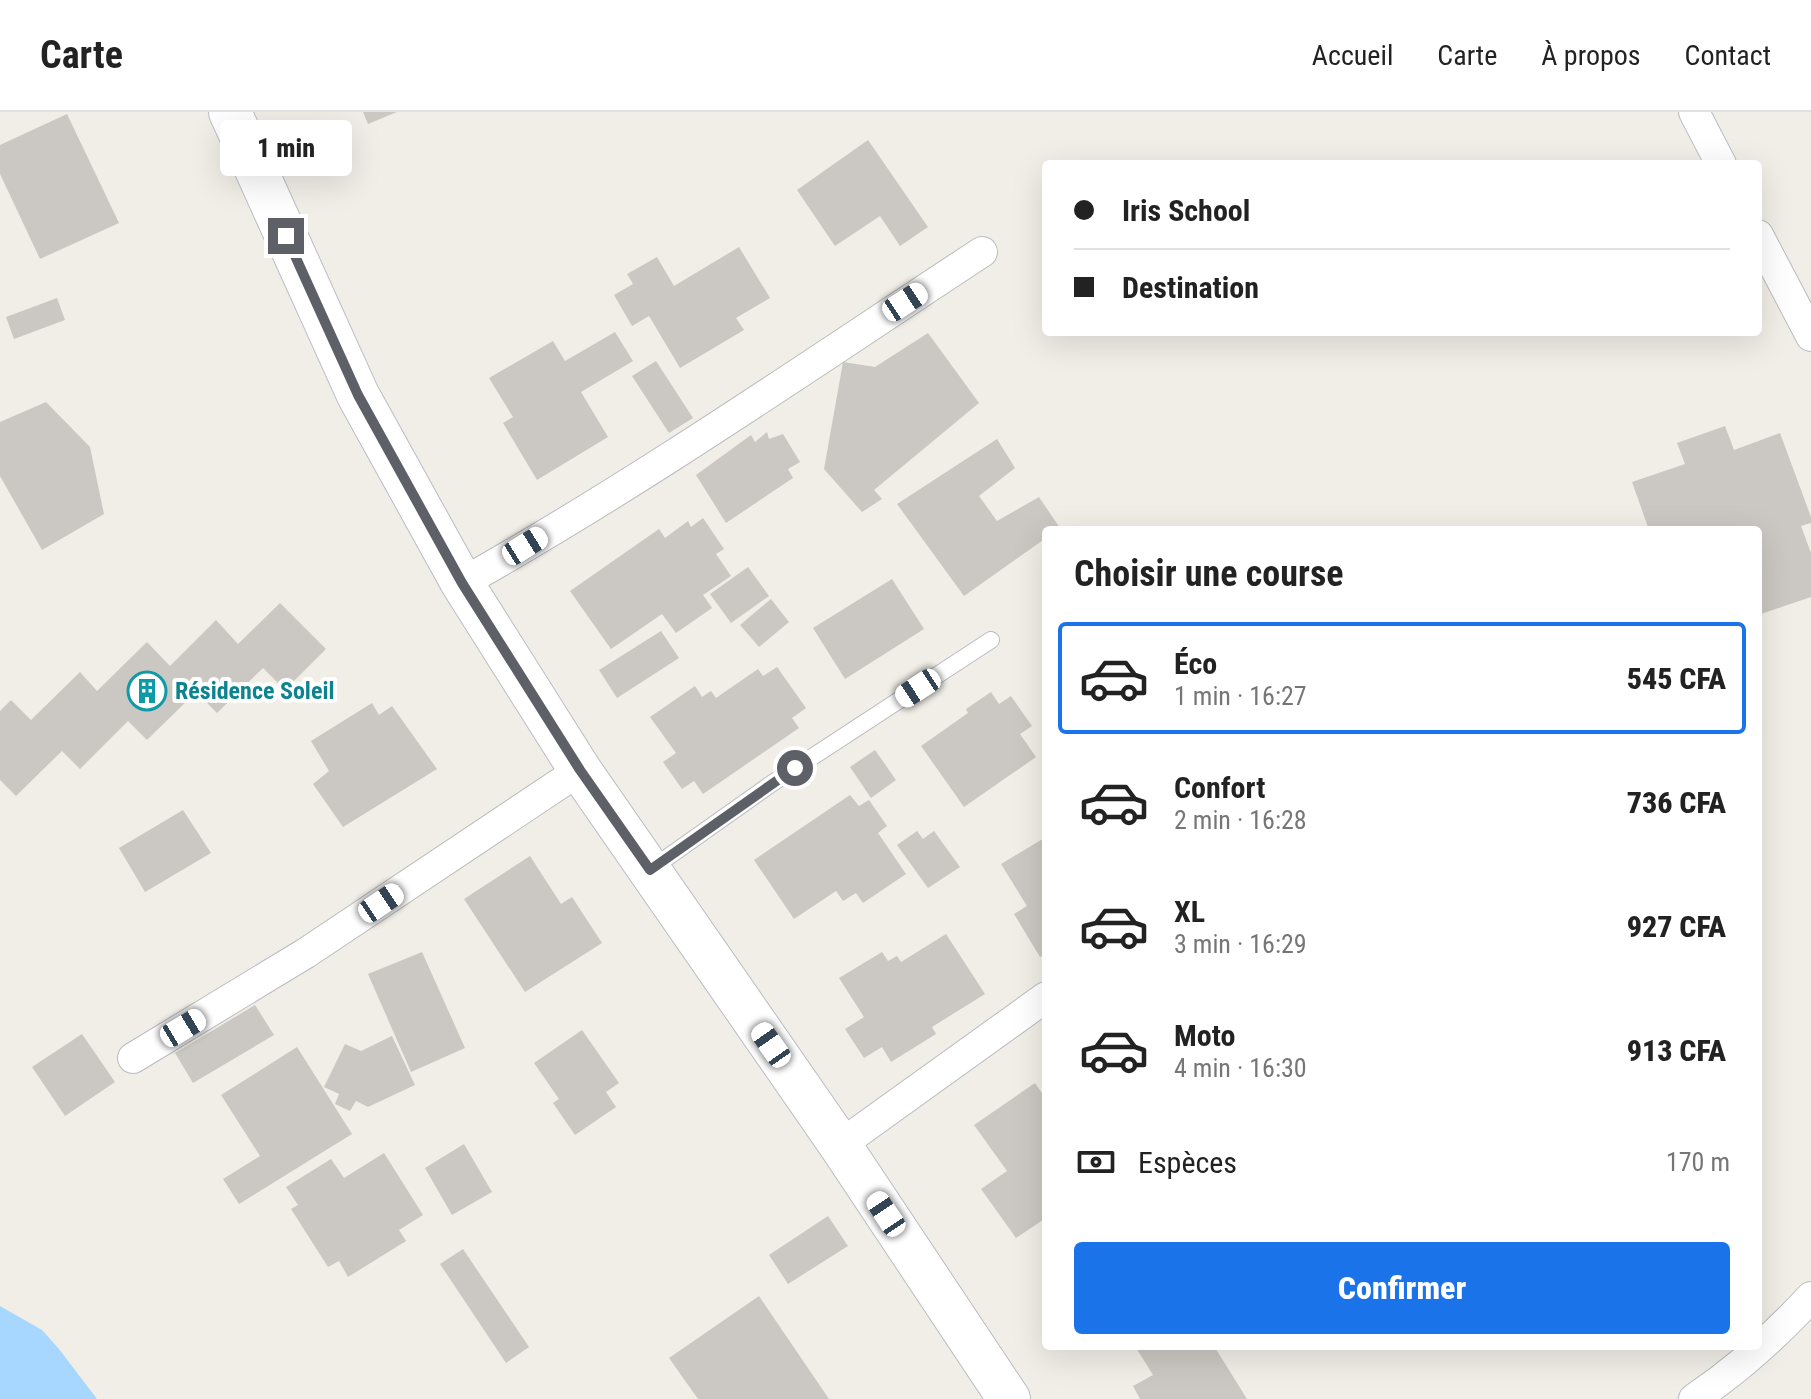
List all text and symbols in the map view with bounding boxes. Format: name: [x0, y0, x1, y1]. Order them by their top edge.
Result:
text: Carte: [40, 33, 123, 77]
text: Accueil: [1312, 39, 1393, 72]
text: Carte: [1437, 39, 1497, 72]
text: À propos: [1541, 39, 1641, 72]
text: Contact: [1685, 39, 1771, 72]
callout: 1 min: [220, 120, 352, 176]
text: 1 min: [257, 133, 315, 163]
text: Iris School: [1122, 193, 1250, 228]
route end: [268, 218, 304, 254]
text: Destination: [1122, 270, 1259, 305]
car: [878, 279, 932, 325]
car: [498, 523, 552, 569]
text: Choisir une course: [1074, 553, 1343, 595]
icon: car: [1078, 642, 1150, 714]
text: Éco: [1174, 646, 1217, 681]
text: 545 CFA: [1627, 661, 1726, 696]
car: [891, 665, 945, 711]
building icon: Résidence Soleil: [126, 670, 168, 712]
place label: Résidence Soleil: [175, 677, 334, 705]
text: 1 min · 16:27: [1174, 681, 1307, 711]
route start: [777, 750, 813, 786]
icon: car: [1078, 766, 1150, 838]
text: Confort: [1174, 770, 1265, 805]
text: 736 CFA: [1627, 785, 1726, 820]
text: 2 min · 16:28: [1174, 805, 1307, 835]
car: [354, 880, 408, 926]
icon: car: [1078, 890, 1150, 962]
text: XL: [1174, 894, 1205, 929]
text: 927 CFA: [1627, 909, 1726, 944]
text: 3 min · 16:29: [1174, 929, 1307, 959]
car: [156, 1005, 210, 1051]
icon: car: [1078, 1014, 1150, 1086]
car: [747, 1018, 795, 1072]
text: Moto: [1174, 1018, 1235, 1053]
text: 913 CFA: [1627, 1033, 1726, 1068]
text: 4 min · 16:30: [1174, 1053, 1307, 1083]
icon: cash: [1074, 1140, 1118, 1184]
text: Espèces: [1138, 1145, 1237, 1180]
text: 170 m: [1666, 1147, 1730, 1177]
car: [863, 1187, 909, 1241]
button: Confirmer: [1074, 1242, 1730, 1334]

